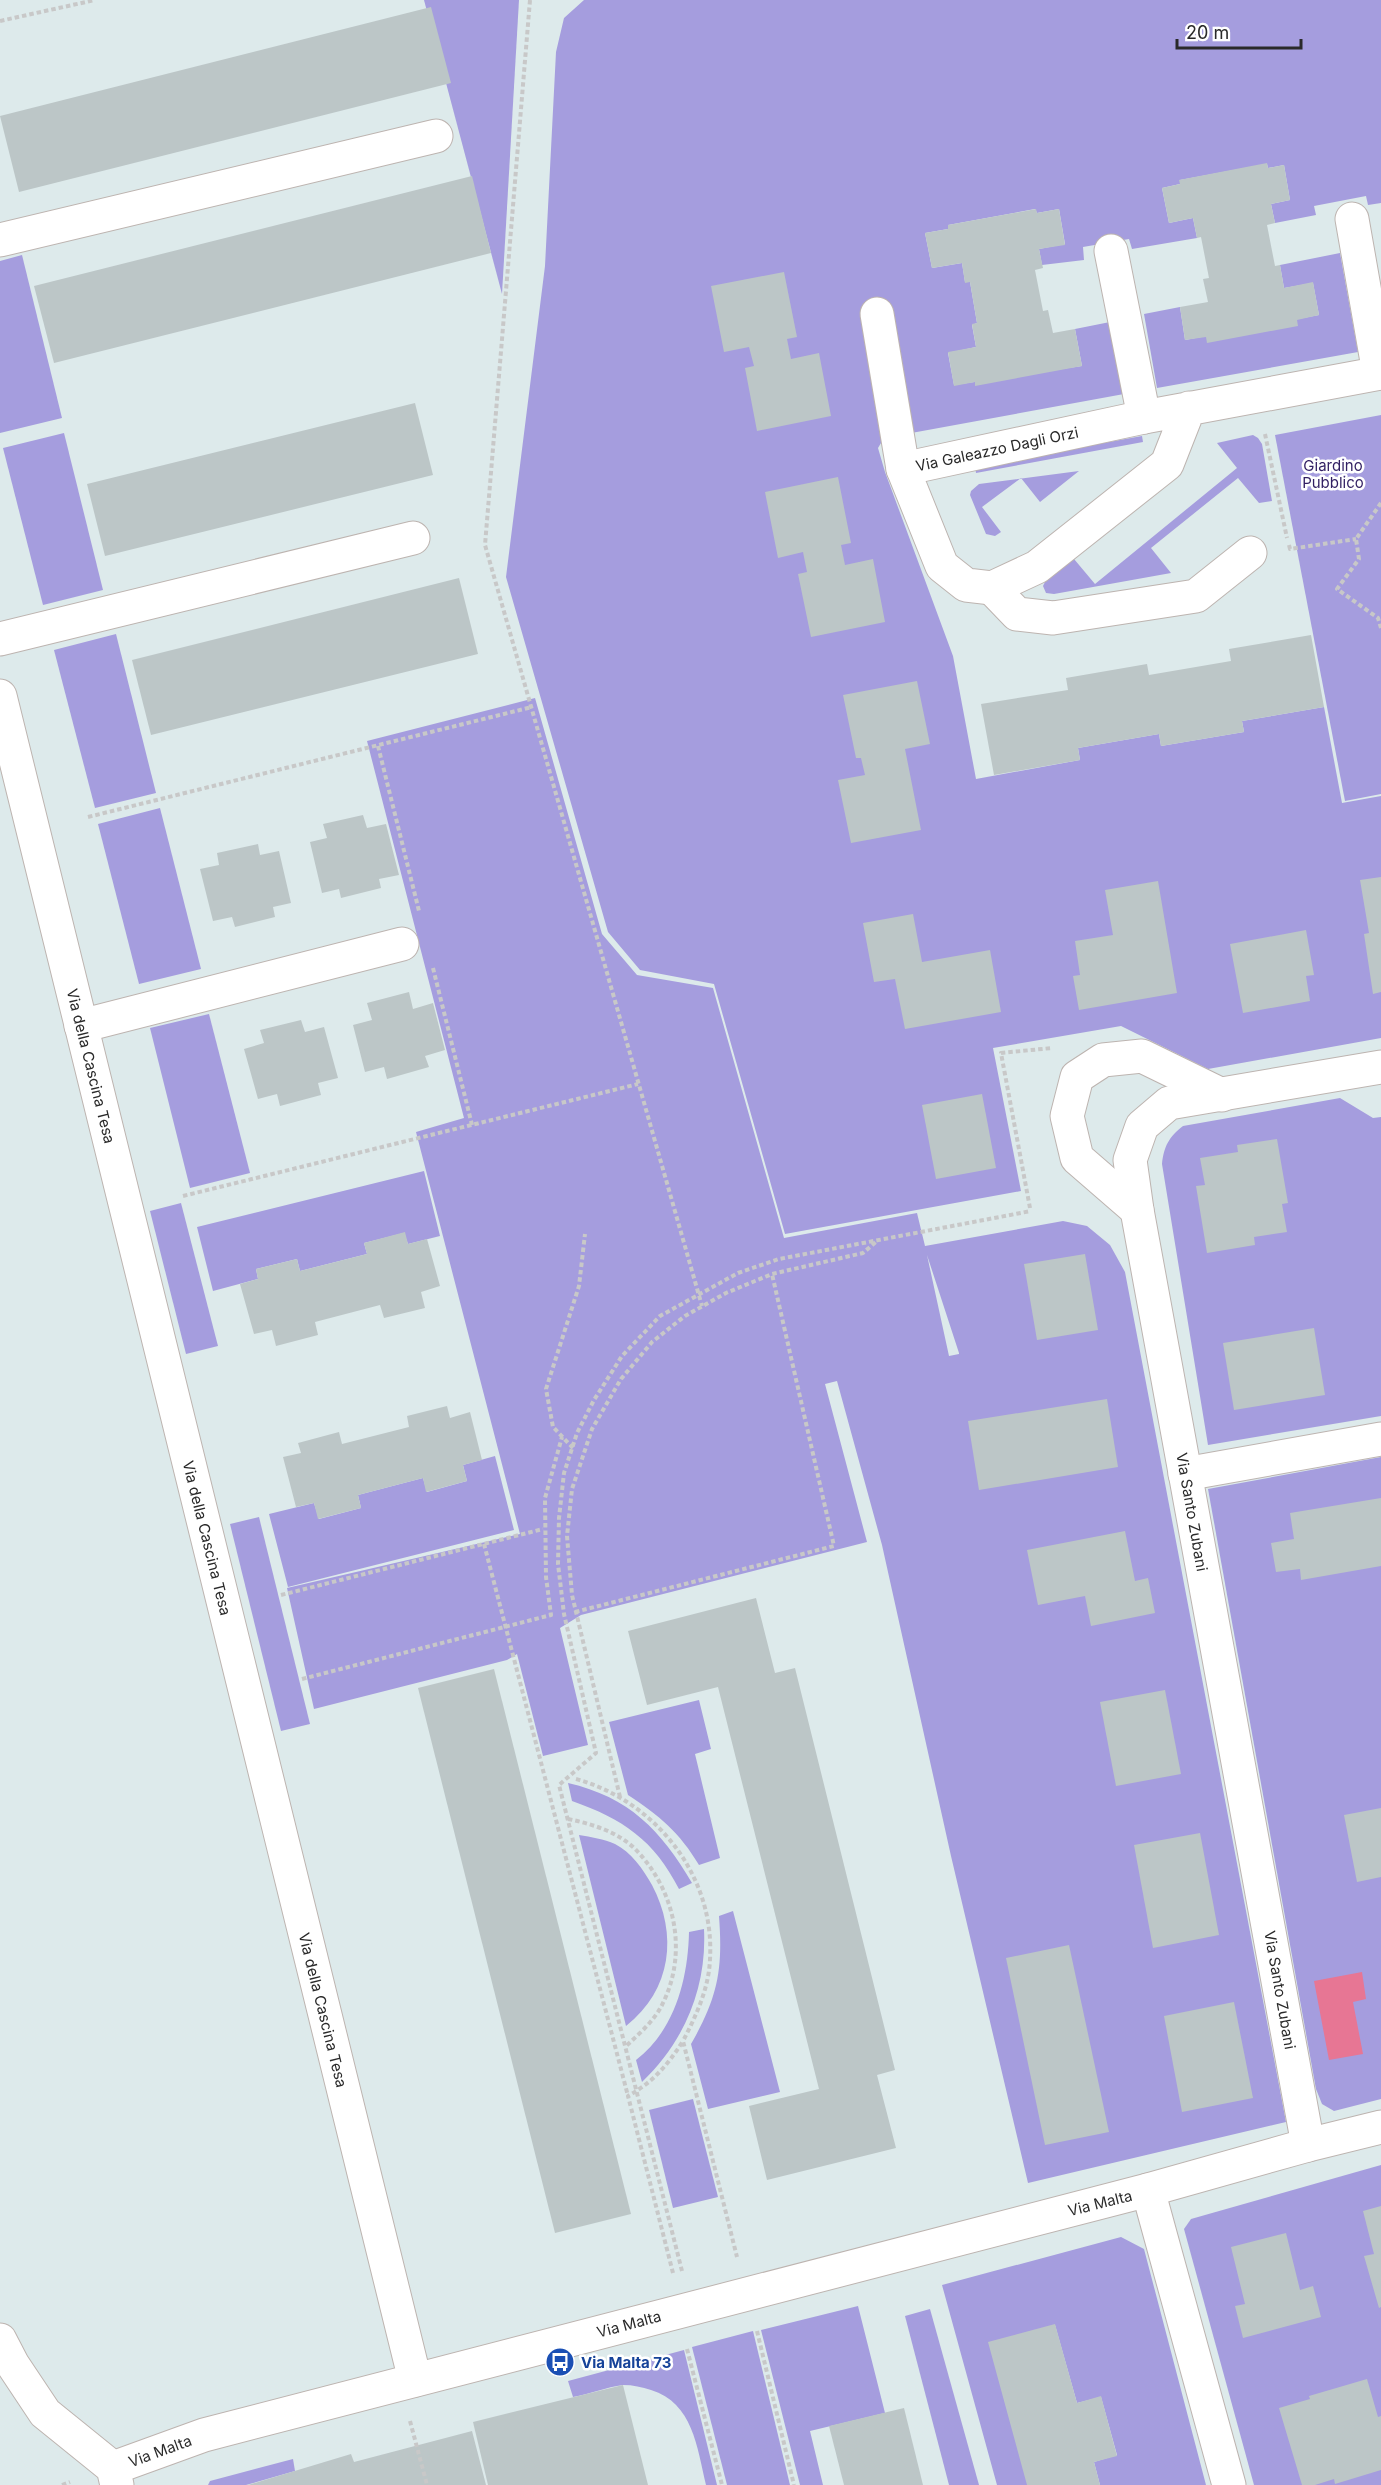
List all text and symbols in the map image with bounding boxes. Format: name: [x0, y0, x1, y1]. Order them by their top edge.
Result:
scale bar: [1177, 12, 1302, 50]
text: 20 m: [1186, 22, 1229, 43]
street label: Via Galeazzo Dagli Orzi: [914, 422, 1080, 476]
park label: Giardino Pubblico: [1302, 456, 1364, 492]
street label: Via della Cascina Tesa: [63, 987, 119, 1145]
street label: Via Santo Zubani: [1172, 1451, 1212, 1573]
street label: Via della Cascina Tesa: [179, 1459, 235, 1617]
street label: Via Santo Zubani: [1260, 1929, 1300, 2051]
street label: Via della Cascina Tesa: [295, 1931, 351, 2089]
street label: Via Malta: [1066, 2186, 1134, 2220]
street label: Via Malta: [595, 2306, 663, 2342]
bus stop icon: Via Malta 73: [544, 2346, 576, 2378]
place label: Via Malta 73: [581, 2353, 671, 2372]
street label: Via Malta: [126, 2431, 194, 2471]

